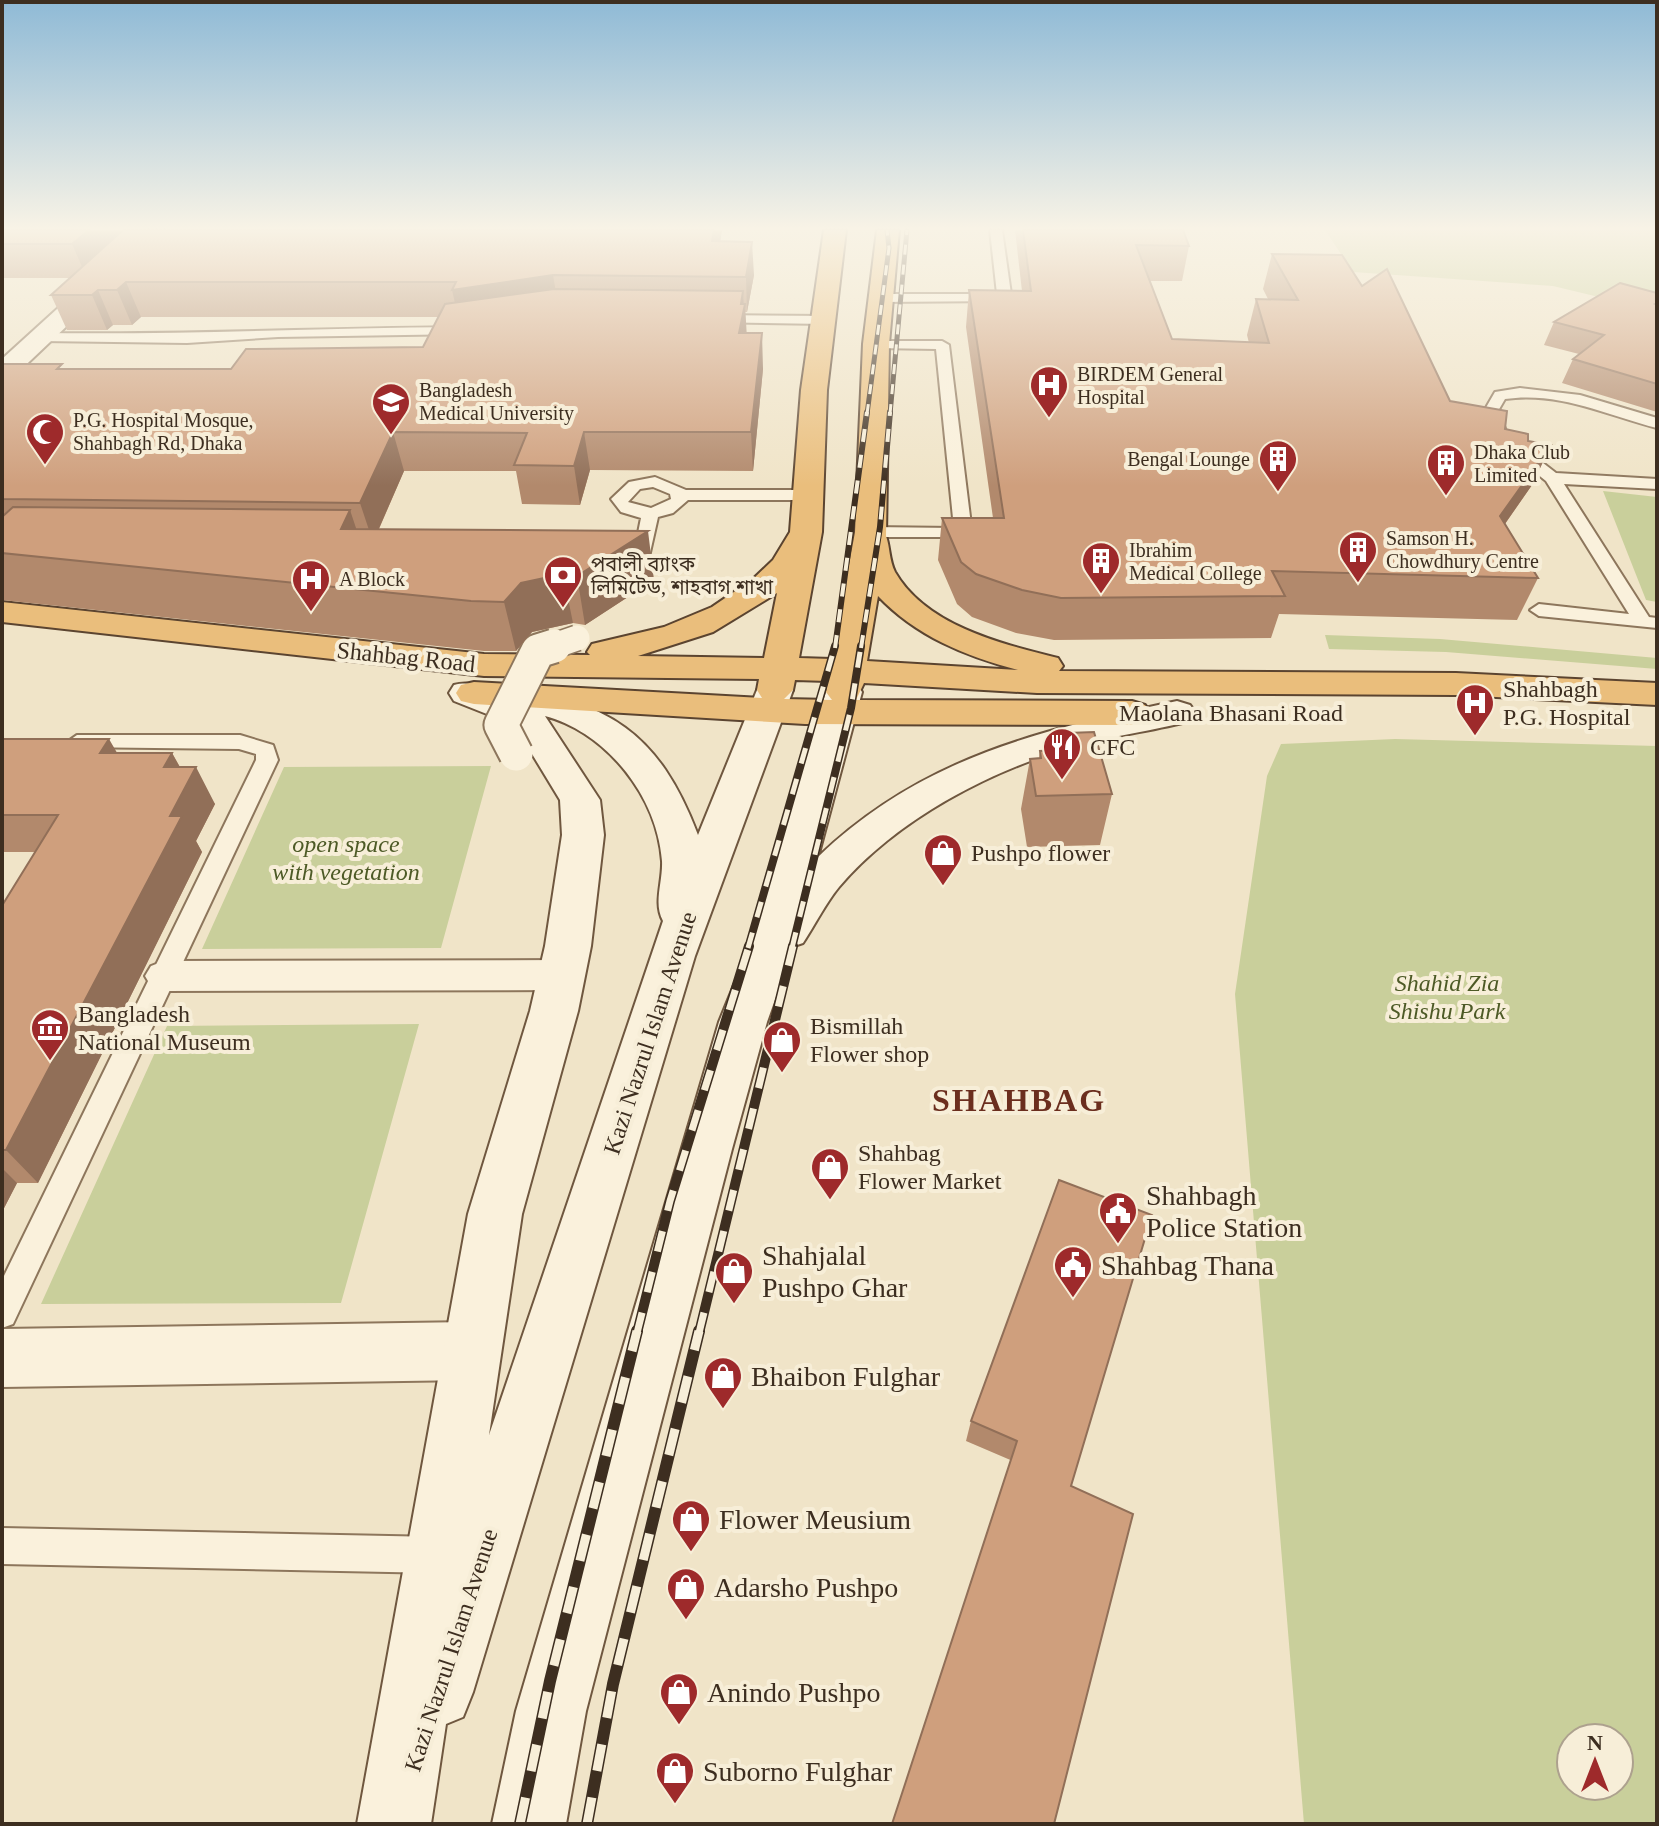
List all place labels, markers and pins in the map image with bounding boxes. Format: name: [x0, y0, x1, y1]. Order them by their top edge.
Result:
place label: BIRDEM General Hospital: [1077, 363, 1224, 409]
hospital icon: BIRDEM General Hospital: [1028, 364, 1070, 419]
place label: Bangladesh Medical University: [419, 379, 574, 425]
school or university icon: Bangladesh Medical University: [370, 381, 412, 436]
place label: P.G. Hospital Mosque, Shahbagh Rd, Dhaka: [73, 409, 254, 455]
mosque icon: P.G. Hospital Mosque, Shahbagh Rd, Dhaka: [24, 411, 66, 466]
building icon: Bengal Lounge: [1257, 438, 1299, 493]
place label: Dhaka Club Limited: [1474, 441, 1570, 486]
building icon: Dhaka Club Limited: [1425, 442, 1467, 497]
place label: Bengal Lounge: [1127, 448, 1250, 471]
place label: Samson H. Chowdhury Centre: [1386, 527, 1539, 573]
building icon: Samson H. Chowdhury Centre: [1337, 529, 1379, 584]
place label: Ibrahim Medical College: [1129, 539, 1262, 585]
building icon: Ibrahim Medical College: [1080, 540, 1122, 595]
place label: পূবালী ব্যাংক লিমিটেড, শাহবাগ শাখা: [590, 552, 774, 598]
bank icon: পূবালী ব্যাংক লিমিটেড, শাহবাগ শাখা: [542, 554, 584, 609]
hospital icon: A Block: [290, 558, 332, 613]
place label: A Block: [339, 568, 405, 590]
place label: Shahbagh P.G. Hospital: [1503, 676, 1631, 730]
hospital icon: Shahbagh P.G. Hospital: [1454, 682, 1496, 737]
restaurant icon: CFC: [1041, 726, 1083, 781]
place label: CFC: [1090, 734, 1135, 760]
shop icon: Pushpo flower: [922, 832, 964, 887]
place label: Pushpo flower: [971, 840, 1110, 866]
place label: Bangladesh National Museum: [78, 1001, 251, 1055]
museum icon: Bangladesh National Museum: [29, 1007, 71, 1062]
place label: Bismillah Flower shop: [810, 1013, 929, 1067]
shop icon: Bismillah Flower shop: [761, 1019, 803, 1074]
place label: Shahbag Flower Market: [858, 1140, 1002, 1194]
shop icon: Shahbag Flower Market: [809, 1146, 851, 1201]
place label: Shahbagh Police Station: [1146, 1180, 1302, 1243]
public building icon: Shahbagh Police Station: [1097, 1190, 1139, 1245]
place label: Shahjalal Pushpo Ghar: [762, 1240, 908, 1303]
public building icon: Shahbag Thana: [1052, 1244, 1094, 1299]
shop icon: Shahjalal Pushpo Ghar: [713, 1250, 755, 1305]
place label: Shahbag Thana: [1101, 1250, 1274, 1281]
shop icon: Bhaibon Fulghar: [702, 1355, 744, 1410]
place label: Bhaibon Fulghar: [751, 1361, 941, 1392]
shop icon: Flower Meusium: [670, 1498, 712, 1553]
place label: Flower Meusium: [719, 1504, 911, 1535]
shop icon: Adarsho Pushpo: [665, 1566, 707, 1621]
place label: Adarsho Pushpo: [714, 1572, 898, 1603]
shop icon: Anindo Pushpo: [658, 1671, 700, 1726]
place label: Anindo Pushpo: [707, 1677, 880, 1708]
shop icon: Suborno Fulghar: [654, 1750, 696, 1805]
place label: Suborno Fulghar: [703, 1756, 893, 1787]

